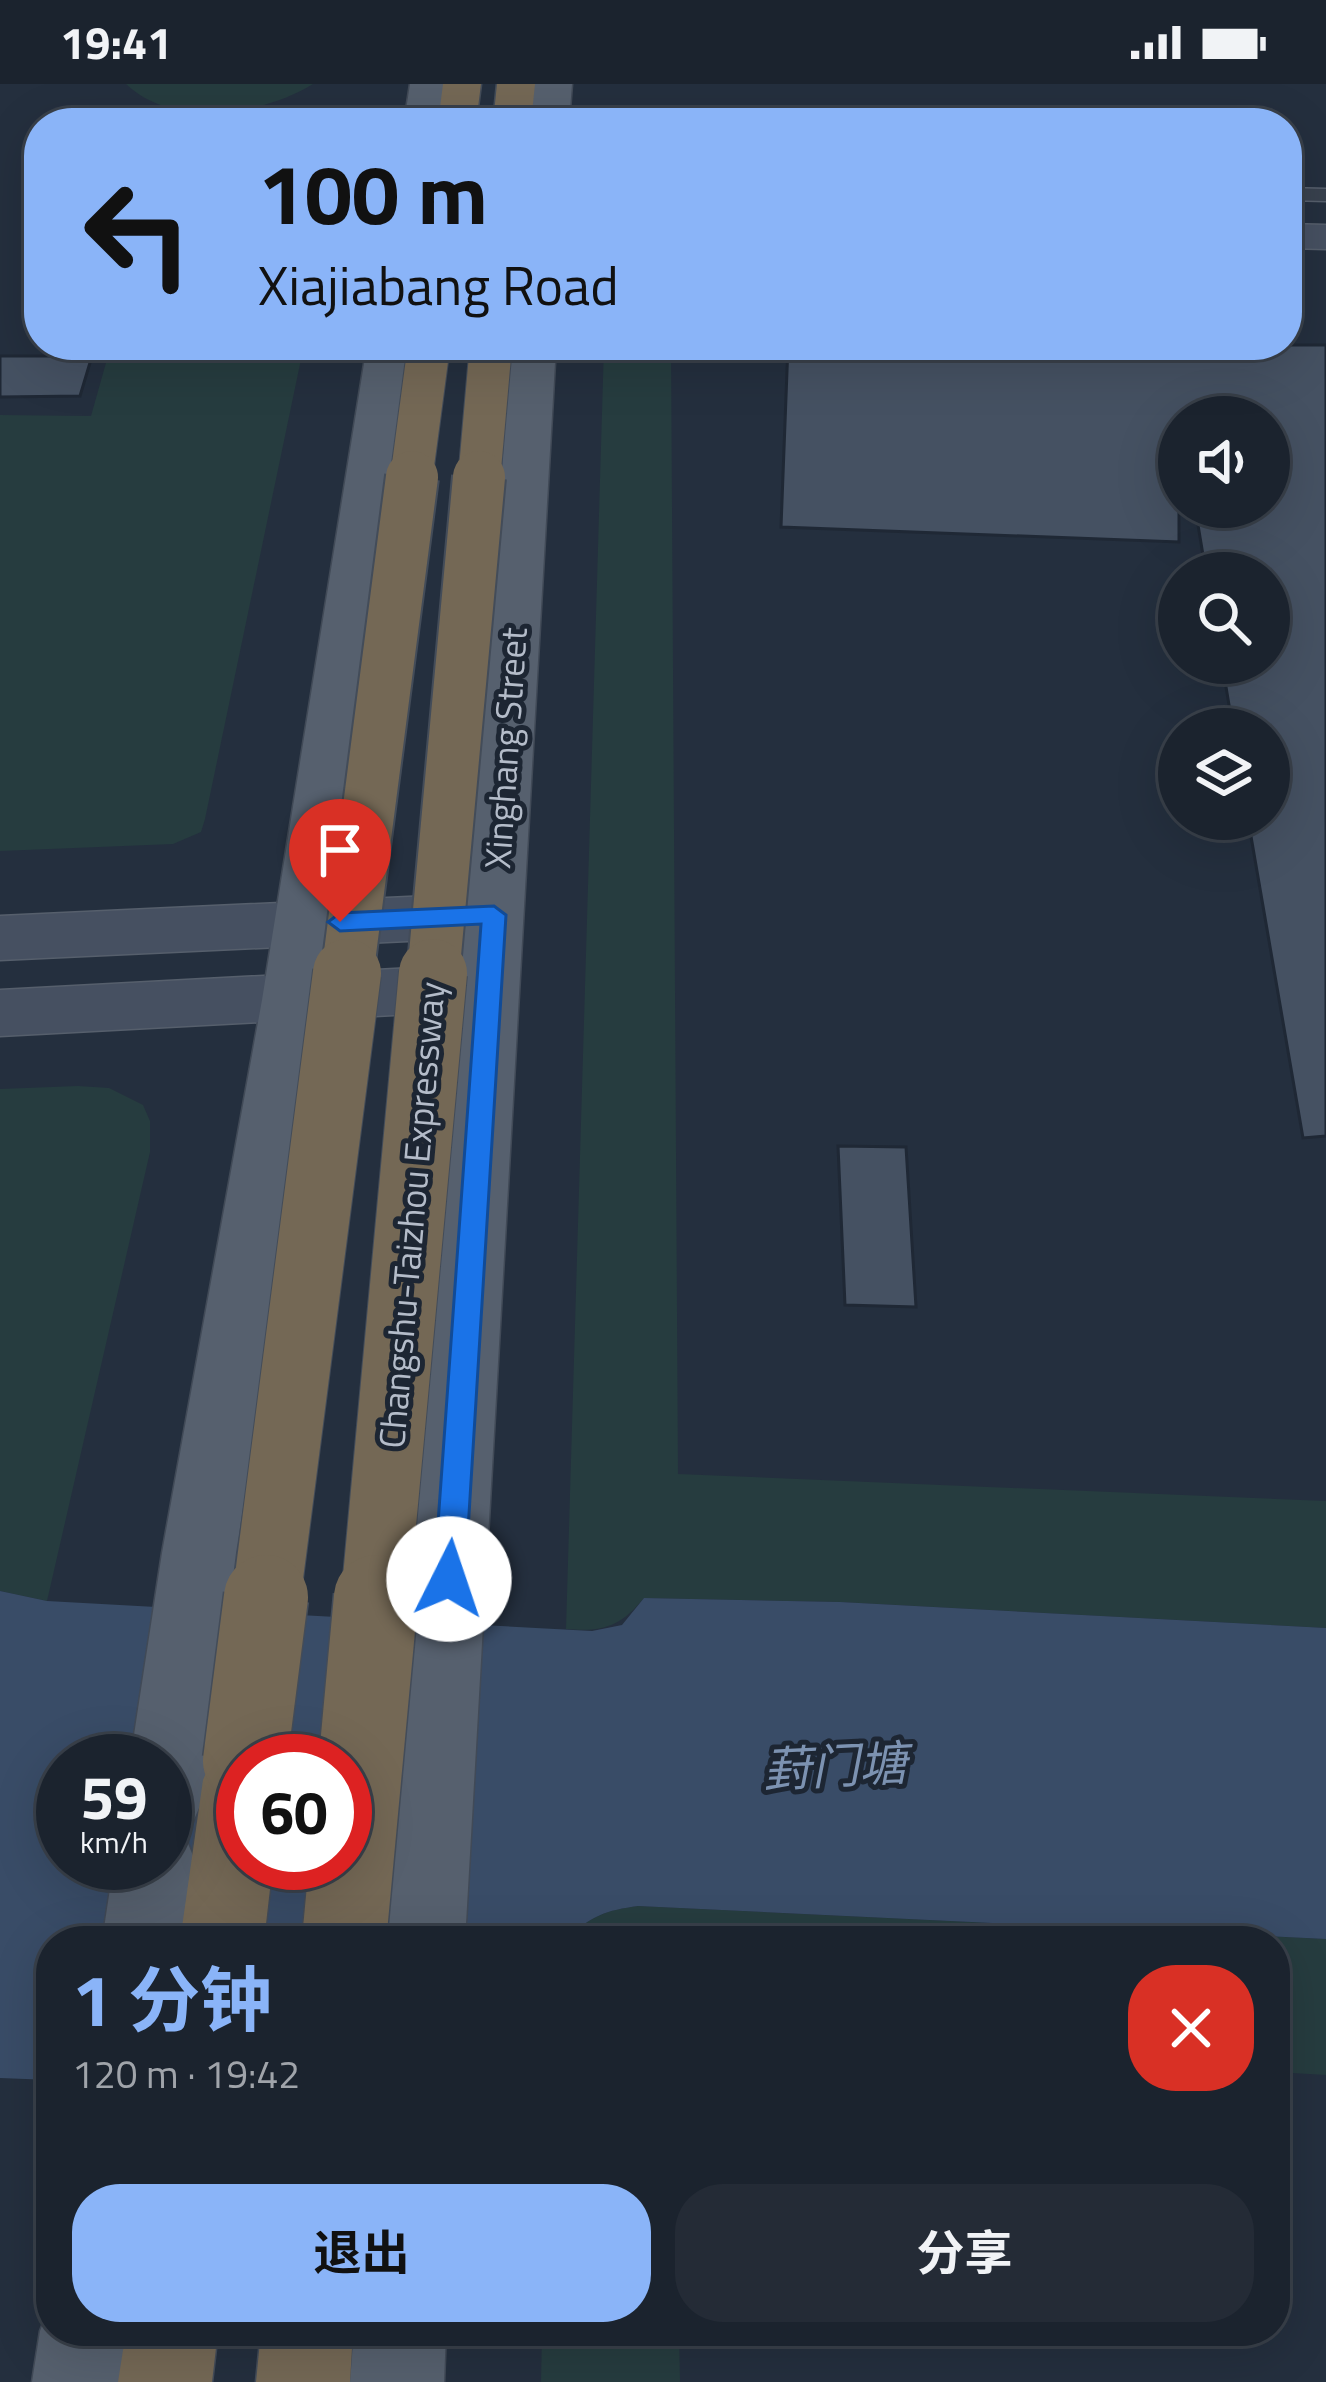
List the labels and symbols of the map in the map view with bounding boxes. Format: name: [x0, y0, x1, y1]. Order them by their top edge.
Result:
street label: Xinghang Street: [469, 625, 541, 870]
pin: [289, 799, 391, 922]
street label: Changshu-Taizhou Expressway: [363, 979, 459, 1451]
position arrow: [386, 1516, 512, 1642]
water label: 葑门塘: [761, 1725, 916, 1806]
speed limit sign: 60: [216, 1734, 372, 1890]

